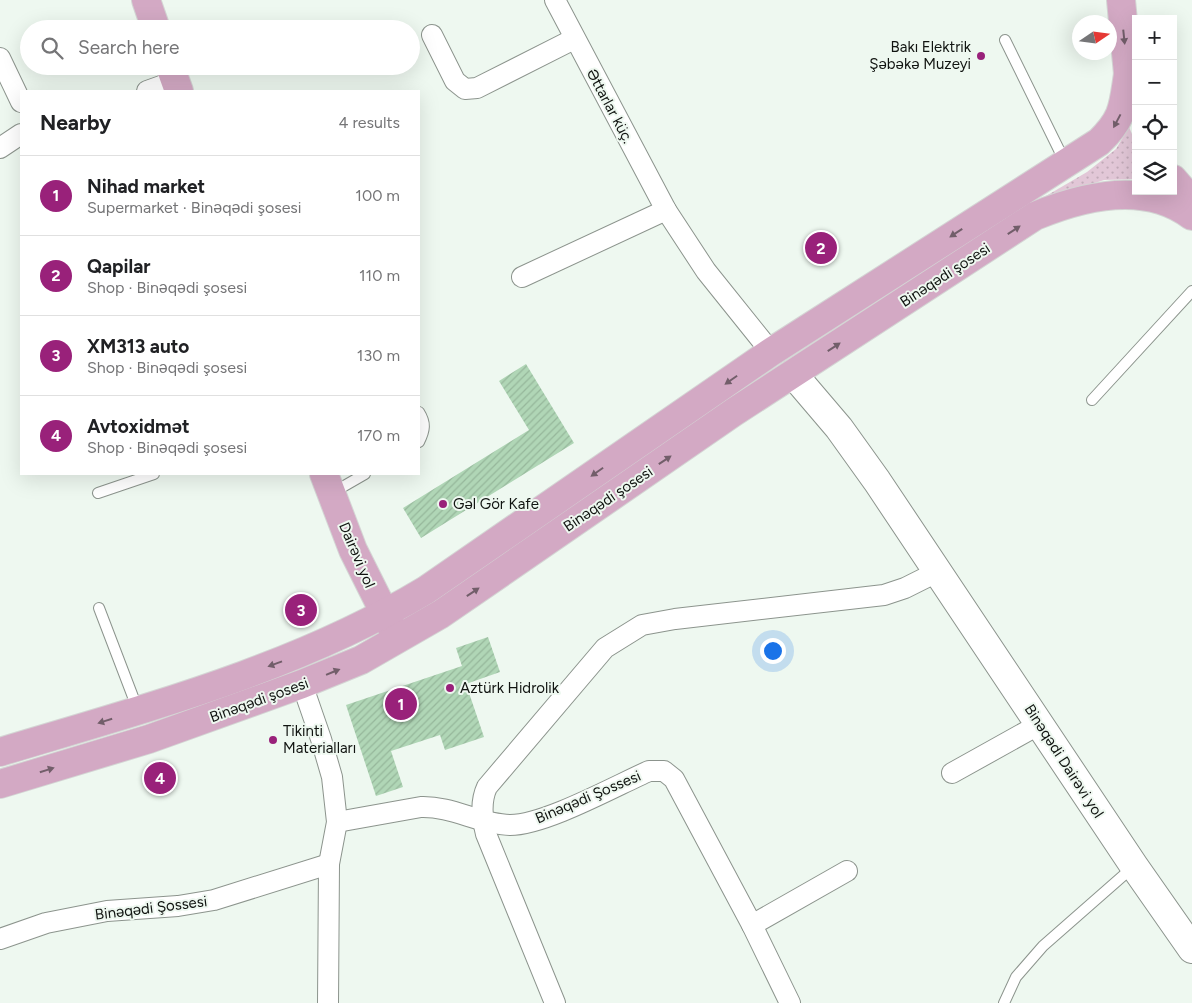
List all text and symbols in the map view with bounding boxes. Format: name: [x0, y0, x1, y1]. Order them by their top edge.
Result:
north arrow: [1072, 15, 1117, 60]
map controls: [1132, 15, 1177, 195]
button: +: [1132, 15, 1177, 60]
search box: [20, 20, 420, 75]
one-way arrow: [1120, 29, 1128, 45]
icon: search: [38, 34, 66, 62]
text: Search here: [78, 36, 180, 59]
place label: Bakı Elektrik Şəbəkə Muzeyi: [869, 38, 972, 73]
marker: Bakı Elektrik Şəbəkə Muzeyi: [975, 50, 987, 62]
button: −: [1132, 60, 1177, 105]
street label: Əttarlar küç.: [583, 66, 637, 146]
button: locate: [1132, 105, 1177, 150]
text: Nearby: [40, 110, 111, 135]
text: 4 results: [339, 113, 400, 132]
one-way arrow: [1113, 113, 1121, 128]
button: layers: [1132, 150, 1177, 195]
text: Nihad market: [87, 175, 205, 198]
text: 1: [53, 186, 59, 205]
text: 100 m: [355, 186, 400, 205]
text: Supermarket · Binəqədi şosesi: [87, 198, 302, 217]
one-way arrow: [1007, 225, 1020, 235]
one-way arrow: [950, 228, 963, 238]
pin: 2: [805, 229, 837, 267]
street label: Binəqədi şosesi: [897, 239, 993, 311]
text: Qapilar: [87, 255, 151, 278]
text: 2: [51, 266, 61, 285]
text: 110 m: [359, 266, 400, 285]
text: Shop · Binəqədi şosesi: [87, 278, 247, 297]
text: XM313 auto: [87, 335, 189, 358]
one-way arrow: [827, 343, 840, 352]
text: 3: [52, 346, 60, 365]
text: 130 m: [357, 346, 400, 365]
text: Shop · Binəqədi şosesi: [87, 358, 247, 377]
one-way arrow: [724, 375, 738, 385]
text: Avtoxidmət: [87, 415, 190, 438]
text: 4: [51, 426, 61, 445]
text: 170 m: [357, 426, 400, 445]
text: Shop · Binəqədi şosesi: [87, 438, 247, 457]
one-way arrow: [658, 455, 672, 465]
street label: Binəqədi şosesi: [560, 463, 656, 535]
one-way arrow: [590, 467, 604, 477]
place label: Gəl Gör Kafe: [453, 495, 539, 513]
marker: Gəl Gör Kafe: [437, 498, 449, 510]
street label: Dairəvi yol: [335, 519, 379, 591]
one-way arrow: [467, 587, 480, 597]
pin: 3: [285, 591, 317, 629]
your location: [760, 638, 786, 664]
one-way arrow: [267, 660, 282, 668]
one-way arrow: [326, 668, 341, 676]
street label: Binəqədi şosesi: [207, 674, 311, 726]
place label: Aztürk Hidrolik: [460, 679, 560, 697]
marker: Aztürk Hidrolik: [444, 682, 456, 694]
pin: 1: [385, 685, 417, 723]
street label: Binəqədi Dairəvi yol: [1021, 701, 1107, 821]
one-way arrow: [97, 717, 112, 725]
place label: Tikinti Materialları: [283, 722, 356, 757]
marker: Tikinti Materialları: [267, 734, 279, 746]
pin: 4: [144, 759, 176, 797]
one-way arrow: [39, 766, 54, 774]
street label: Binəqədi Şossesi: [533, 767, 643, 827]
street label: Binəqədi Şossesi: [94, 892, 208, 924]

